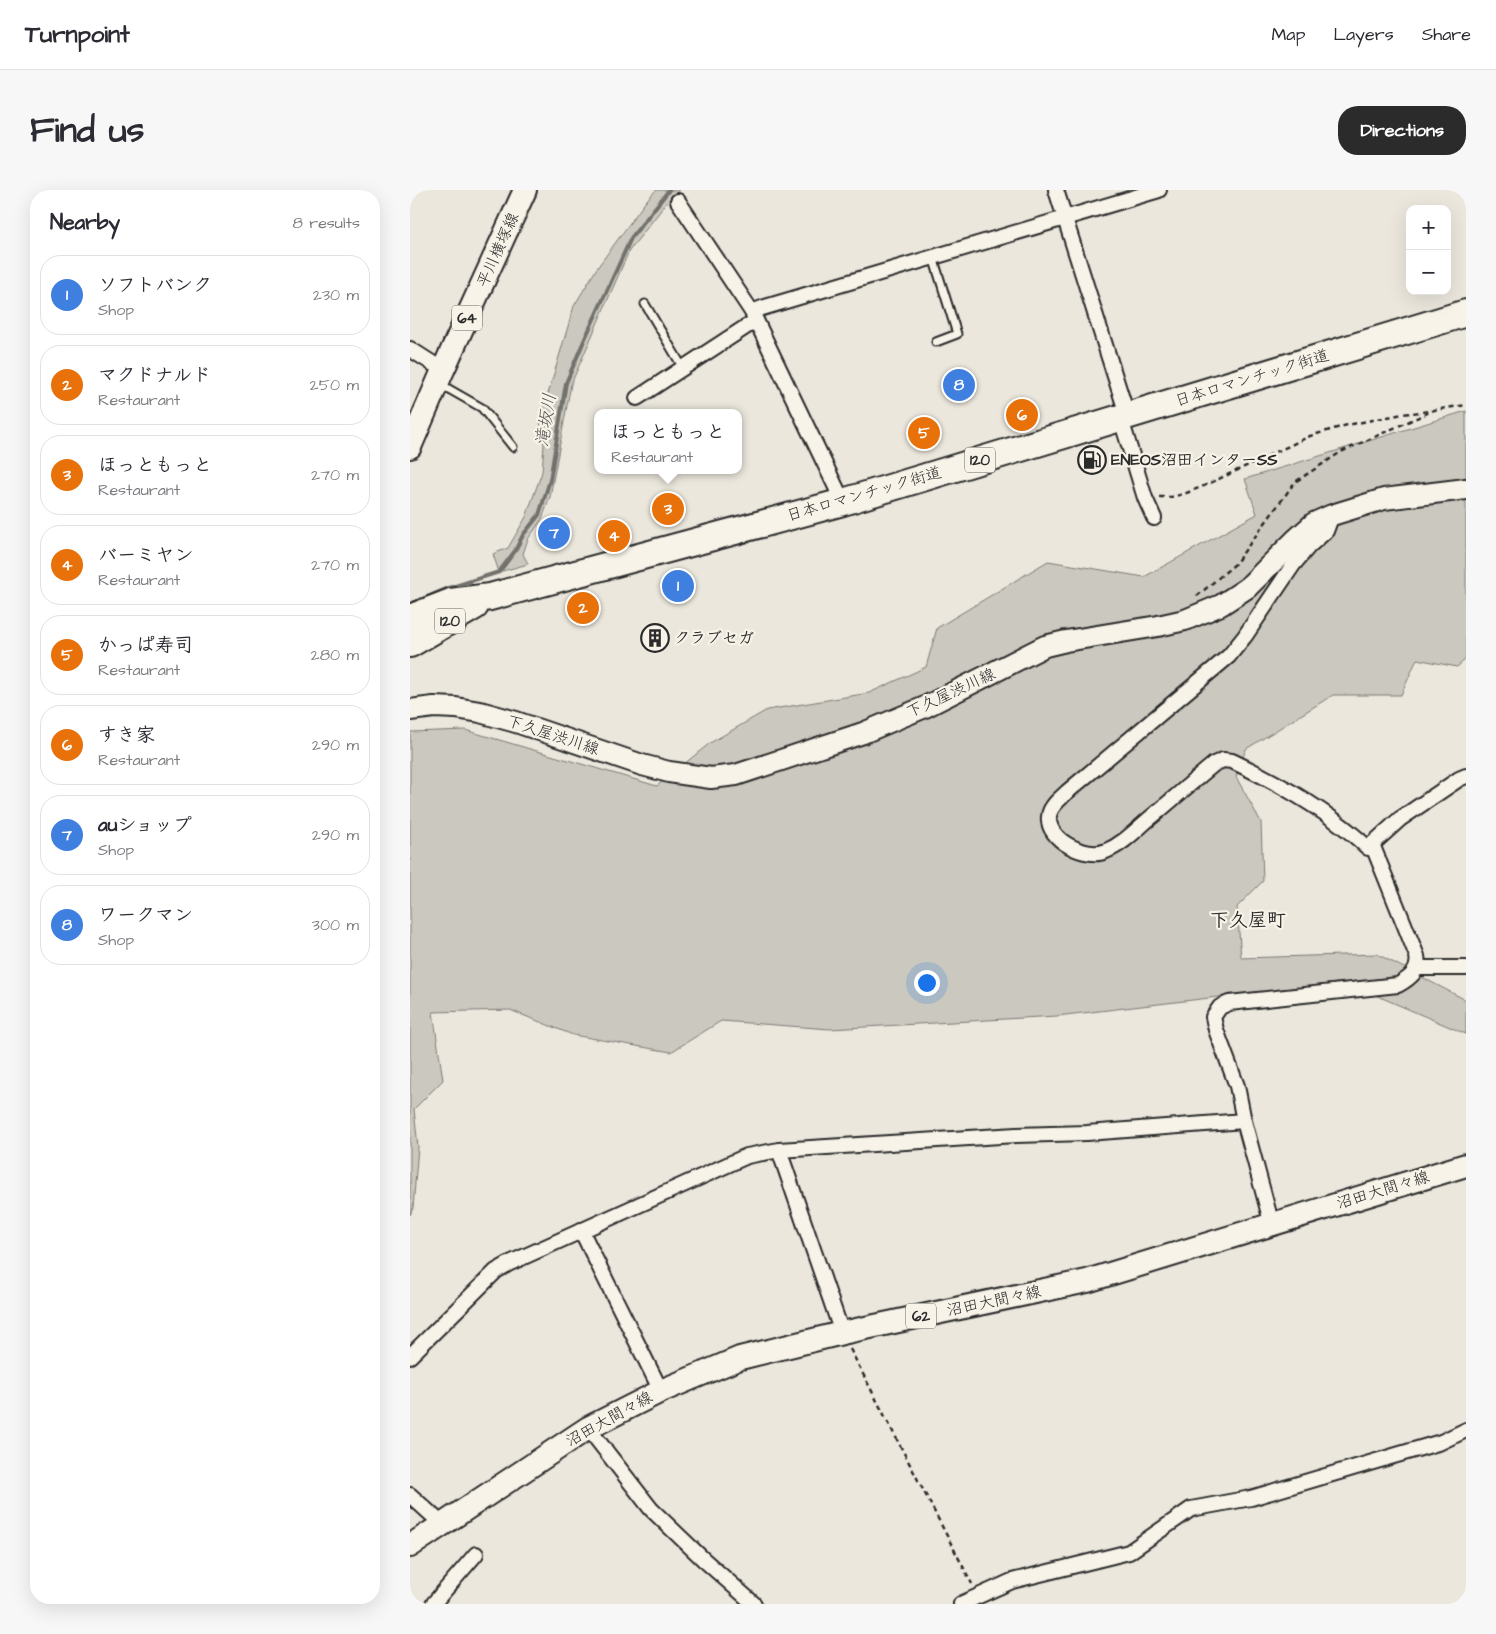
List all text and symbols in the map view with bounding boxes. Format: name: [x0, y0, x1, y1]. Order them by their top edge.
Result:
text: Turnpoint: [25, 18, 130, 52]
text: Map: [1271, 22, 1305, 47]
text: Layers: [1333, 22, 1394, 47]
text: Share: [1422, 22, 1471, 47]
text: Find us: [30, 106, 144, 155]
button: Directions: [1338, 106, 1466, 155]
map controls: [1406, 205, 1451, 295]
button: +: [1406, 205, 1451, 250]
text: Nearby: [50, 208, 120, 237]
street label: 平川横塚線: [472, 209, 524, 291]
text: 8 results: [293, 212, 360, 234]
button: −: [1406, 250, 1451, 295]
text: ソフトバンク: [98, 272, 212, 299]
text: 1: [66, 284, 68, 306]
text: 230 m: [313, 284, 359, 306]
text: Shop: [98, 299, 134, 321]
road number: 64: [452, 306, 482, 330]
street label: 日本ロマンチック街道: [1172, 344, 1332, 412]
text: マクドナルド: [98, 362, 211, 389]
pin: 8: [943, 366, 975, 404]
text: 2: [62, 374, 72, 396]
text: 250 m: [310, 374, 359, 396]
text: Restaurant: [98, 389, 180, 411]
water label: 滝坂川: [529, 391, 563, 449]
pin: 6: [1006, 396, 1038, 434]
popup: [594, 409, 742, 474]
pin: 5: [908, 414, 940, 452]
text: ほっともっと: [611, 419, 725, 446]
fuel station icon: ENEOS沼田インターSS: [1077, 445, 1107, 475]
text: Restaurant: [611, 446, 693, 468]
road number: 120: [965, 448, 995, 472]
place label: ENEOS沼田インターSS: [1111, 449, 1278, 471]
text: ほっともっと: [98, 452, 212, 479]
street label: 日本ロマンチック街道: [784, 461, 944, 527]
text: 3: [63, 464, 71, 486]
text: 270 m: [311, 464, 359, 486]
text: Restaurant: [98, 479, 180, 501]
pin: 3: [652, 490, 684, 528]
pin: 7: [538, 514, 570, 552]
pin: 4: [598, 517, 630, 555]
text: バーミヤン: [98, 542, 193, 569]
text: 4: [62, 554, 72, 576]
text: 270 m: [311, 554, 359, 576]
pin: 1: [662, 567, 694, 605]
text: Restaurant: [98, 569, 180, 591]
pin: 2: [567, 589, 599, 627]
road number: 120: [435, 608, 465, 634]
building icon: クラブセガ: [640, 623, 670, 653]
place label: クラブセガ: [674, 627, 754, 649]
text: かっぱ寿司: [98, 632, 193, 659]
text: 5: [61, 644, 73, 666]
text: 280 m: [311, 644, 359, 666]
text: Restaurant: [98, 659, 180, 681]
street label: 下久屋渋川線: [903, 663, 999, 723]
street label: 下久屋渋川線: [504, 710, 602, 760]
text: すき家: [98, 722, 155, 749]
text: 6: [62, 734, 72, 756]
text: 290 m: [312, 734, 359, 756]
text: Restaurant: [98, 749, 180, 771]
text: auショップ: [98, 812, 192, 839]
text: 7: [62, 824, 72, 846]
text: 290 m: [312, 824, 359, 846]
text: Shop: [98, 839, 134, 861]
text: ワークマン: [98, 902, 193, 929]
district label: 下久屋町: [1210, 907, 1286, 934]
text: 8: [62, 914, 72, 936]
text: 300 m: [312, 914, 359, 936]
text: Shop: [98, 929, 134, 951]
your location: [914, 970, 940, 996]
street label: 沼田大間々線: [1334, 1165, 1432, 1215]
street label: 沼田大間々線: [945, 1280, 1043, 1322]
road number: 62: [906, 1304, 936, 1328]
street label: 沼田大間々線: [562, 1386, 656, 1452]

